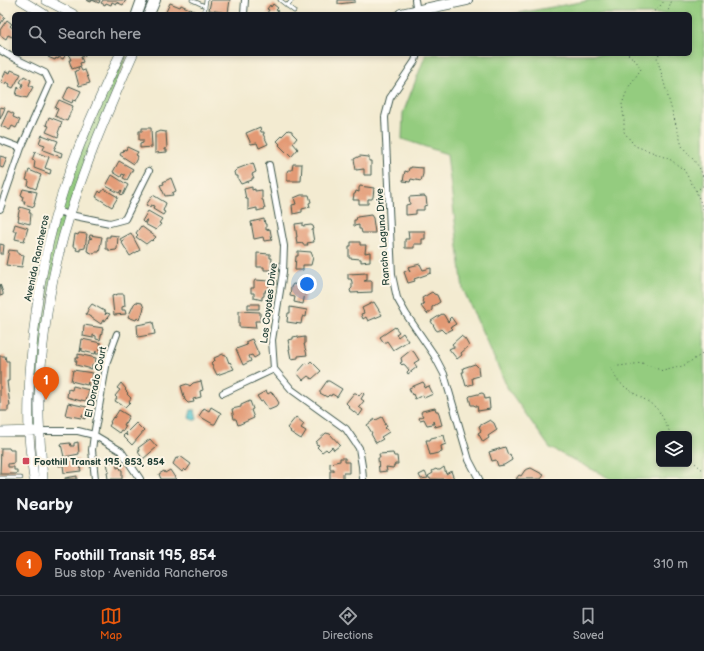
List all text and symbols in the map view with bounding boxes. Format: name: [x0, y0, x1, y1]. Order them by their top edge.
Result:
search box: [12, 12, 692, 56]
icon: search: [26, 23, 48, 45]
text: Search here: [58, 25, 141, 44]
street label: Rancho Laguna Drive: [374, 188, 392, 286]
street label: Avenida Rancheros: [22, 214, 52, 302]
street label: Los Coyotes Drive: [258, 262, 280, 344]
your location: [297, 274, 317, 294]
street label: El Dorado Court: [83, 345, 109, 419]
pin: 1: [33, 367, 59, 400]
map controls: [656, 431, 692, 467]
button: layers: [656, 431, 692, 467]
marker: Foothill Transit 195, 853, 854: [21, 456, 31, 466]
place label: Foothill Transit 195, 853, 854: [34, 456, 165, 468]
text: Nearby: [16, 495, 73, 515]
text: Foothill Transit 195, 854: [54, 546, 216, 565]
text: 1: [26, 556, 32, 572]
text: 310 m: [653, 556, 688, 572]
text: Bus stop · Avenida Rancheros: [54, 565, 228, 581]
tab: Map: [100, 605, 122, 642]
tab: Directions: [322, 605, 373, 642]
tab: Saved: [573, 605, 604, 642]

